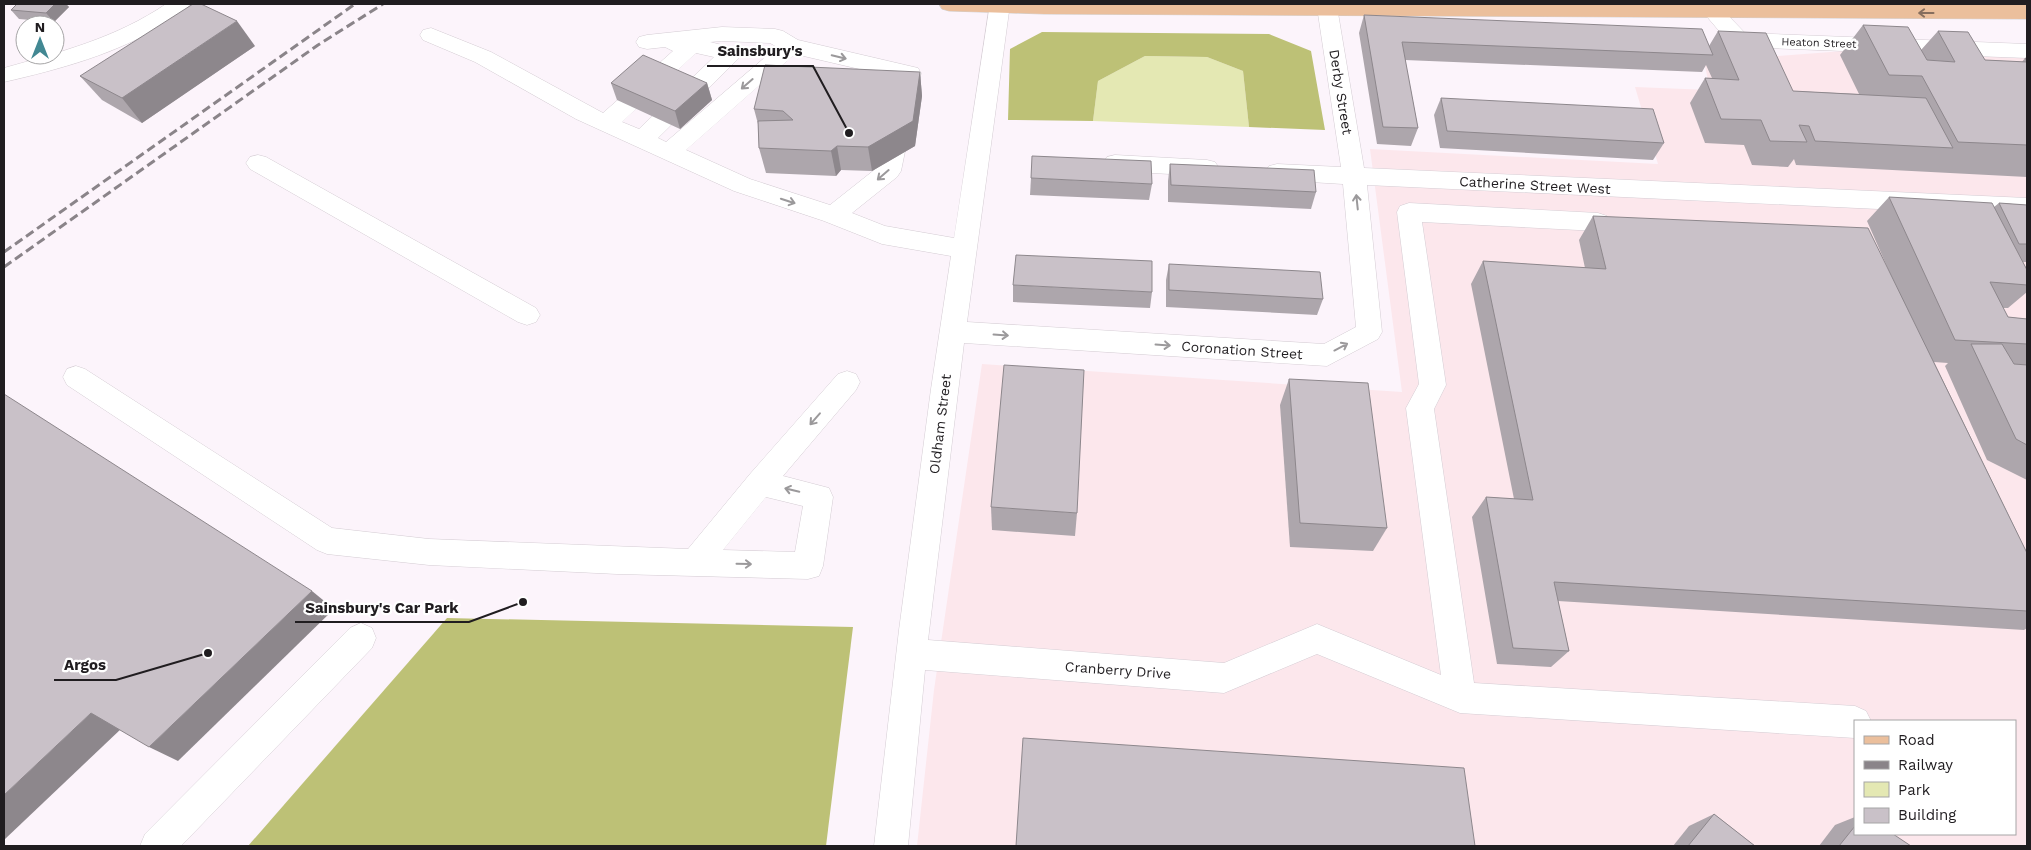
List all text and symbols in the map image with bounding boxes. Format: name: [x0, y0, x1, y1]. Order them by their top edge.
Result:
one-way arrow: [1918, 8, 1934, 18]
north arrow: [15, 15, 65, 65]
text: N: [35, 19, 45, 35]
street label: Heaton Street: [1781, 35, 1857, 51]
callout: Sainsbury's: [707, 36, 813, 66]
text: Sainsbury's: [717, 42, 803, 60]
street label: Derby Street: [1326, 48, 1356, 136]
one-way arrow: [830, 53, 846, 62]
one-way arrow: [741, 79, 754, 90]
one-way arrow: [876, 170, 889, 181]
street label: Catherine Street West: [1459, 173, 1611, 197]
one-way arrow: [1352, 195, 1362, 211]
one-way arrow: [780, 196, 796, 206]
one-way arrow: [993, 330, 1009, 339]
street label: Coronation Street: [1181, 338, 1303, 362]
one-way arrow: [1155, 340, 1171, 349]
one-way arrow: [1333, 342, 1348, 351]
street label: Oldham Street: [926, 373, 954, 475]
one-way arrow: [809, 412, 821, 425]
one-way arrow: [784, 485, 800, 495]
one-way arrow: [736, 559, 752, 569]
callout: Sainsbury's Car Park: [295, 592, 469, 622]
text: Sainsbury's Car Park: [305, 599, 459, 617]
callout: Argos: [54, 650, 116, 680]
text: Argos: [64, 656, 106, 674]
street label: Cranberry Drive: [1064, 658, 1172, 682]
legend: [1854, 720, 2016, 835]
text: Road: [1898, 731, 1935, 749]
text: Railway: [1898, 756, 1953, 774]
text: Park: [1898, 781, 1931, 799]
text: Building: [1898, 806, 1956, 824]

